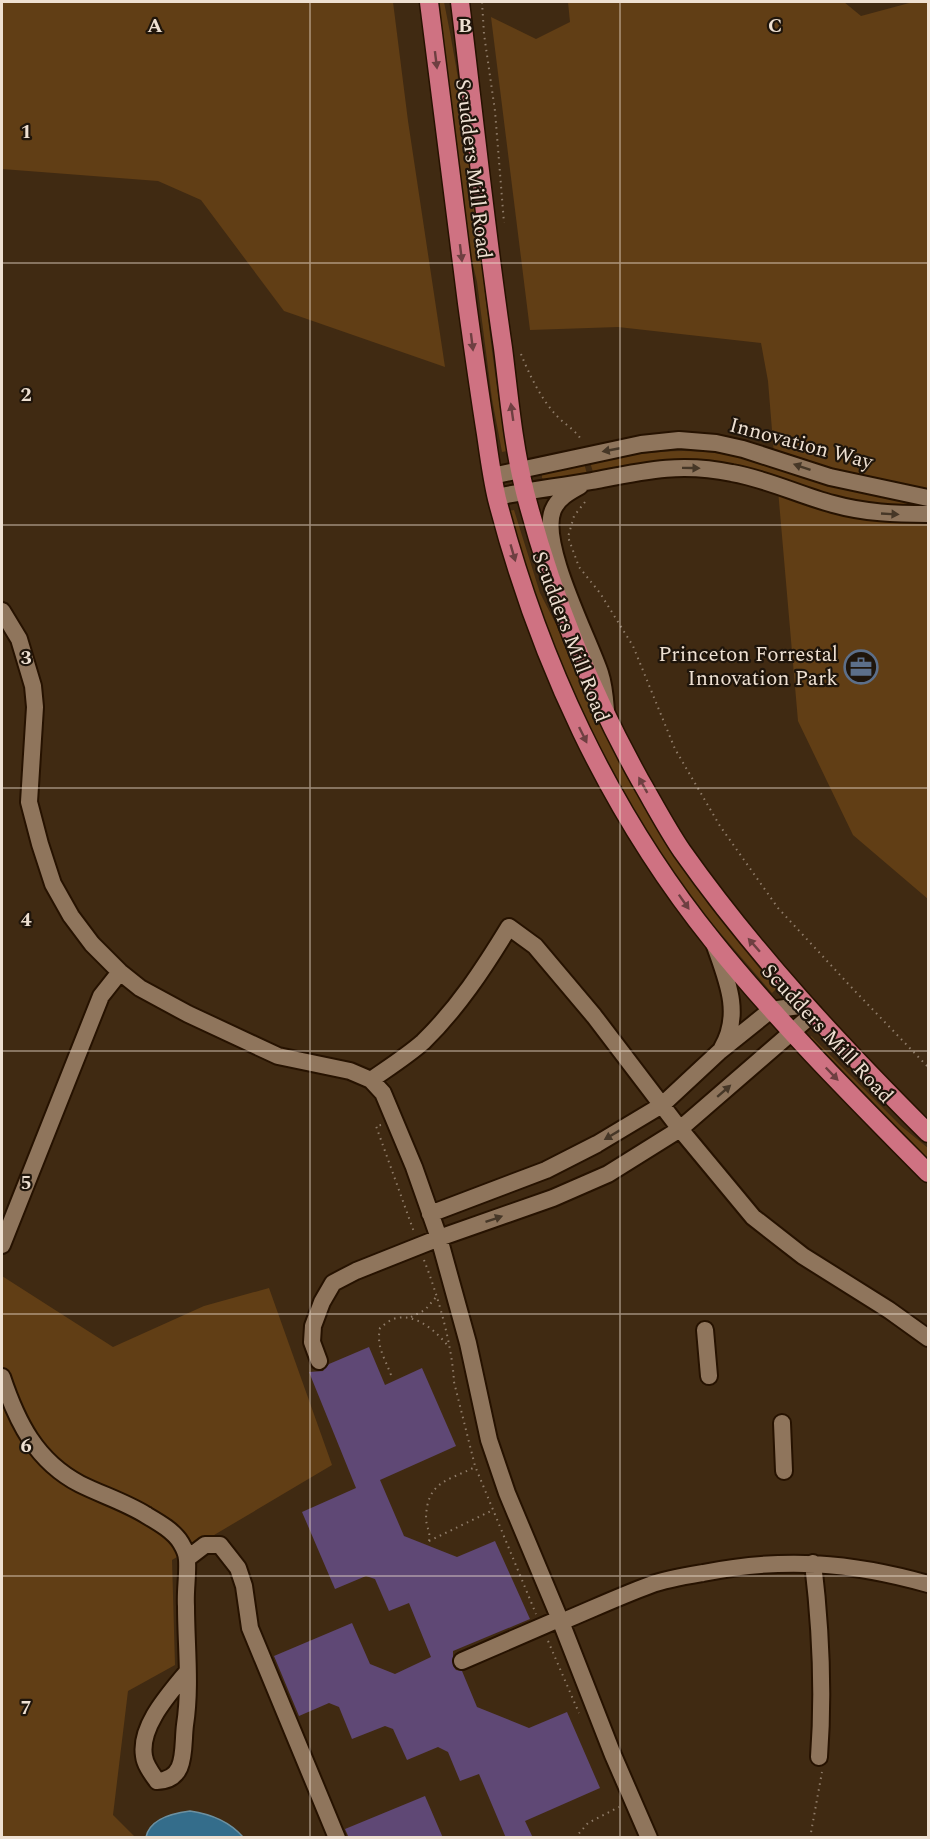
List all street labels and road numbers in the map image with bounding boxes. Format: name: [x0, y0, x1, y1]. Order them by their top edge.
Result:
street label: Scudders Mill Road: [446, 77, 500, 261]
street label: Innovation Way: [726, 409, 877, 479]
street label: Scudders Mill Road: [523, 547, 617, 727]
street label: Scudders Mill Road: [753, 957, 901, 1111]

